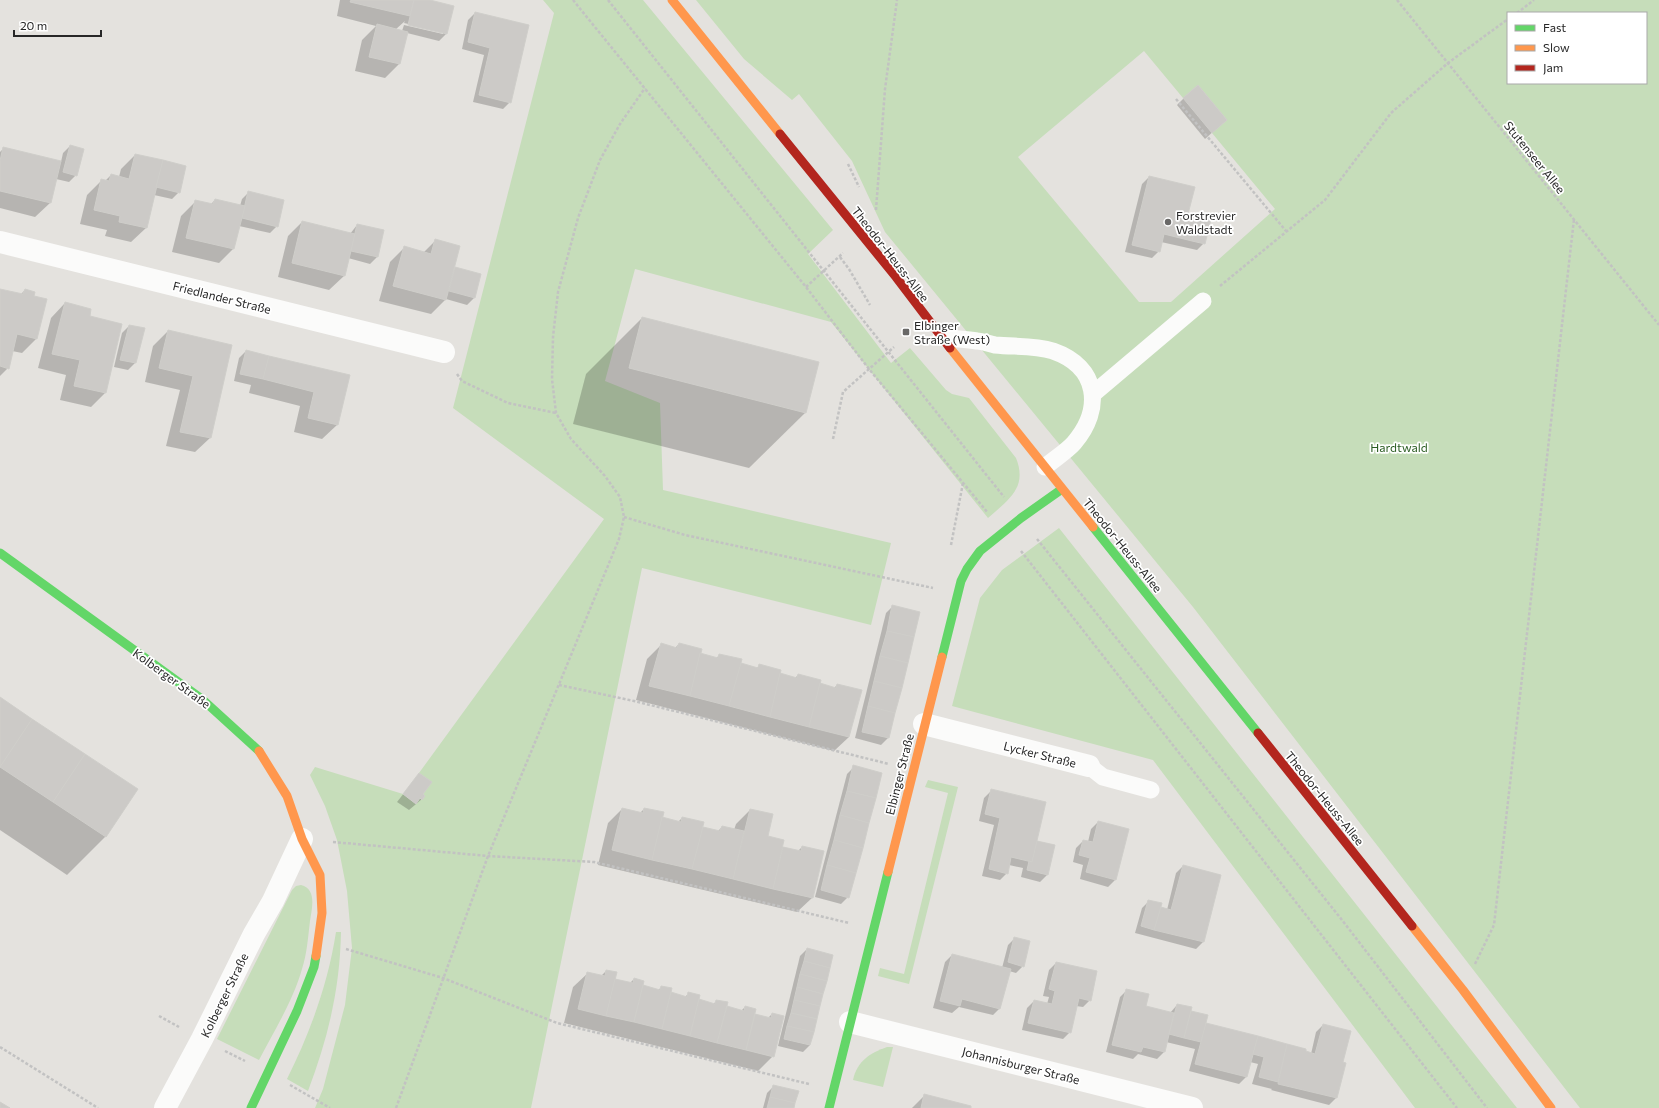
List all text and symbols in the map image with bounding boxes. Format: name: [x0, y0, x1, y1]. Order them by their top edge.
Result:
scale bar: [14, 12, 101, 38]
legend: [1507, 12, 1647, 84]
text: 20 m: [20, 18, 47, 32]
text: Fast: [1543, 20, 1566, 34]
text: Slow: [1543, 40, 1570, 54]
text: Jam: [1543, 60, 1563, 75]
street label: Stutenseer Allee: [1502, 118, 1568, 196]
street label: Theodor-Heuss-Allee: [850, 204, 932, 304]
place label: Forstrevier Waldstadt: [1176, 208, 1236, 236]
marker: Forstrevier Waldstadt: [1163, 217, 1173, 227]
street label: Friedlander Straße: [171, 278, 273, 316]
place label: Elbinger Straße (West): [914, 318, 990, 346]
marker: Elbinger Straße (West): [901, 327, 911, 337]
park label: Hardtwald: [1370, 440, 1428, 454]
street label: Theodor-Heuss-Allee: [1081, 495, 1165, 595]
street label: Kolberger Straße: [131, 645, 213, 711]
street label: Elbinger Straße: [882, 732, 916, 816]
street label: Lycker Straße: [1002, 738, 1078, 770]
street label: Theodor-Heuss-Allee: [1283, 748, 1367, 848]
street label: Kolberger Straße: [197, 950, 251, 1040]
street label: Johannisburger Straße: [960, 1044, 1081, 1087]

